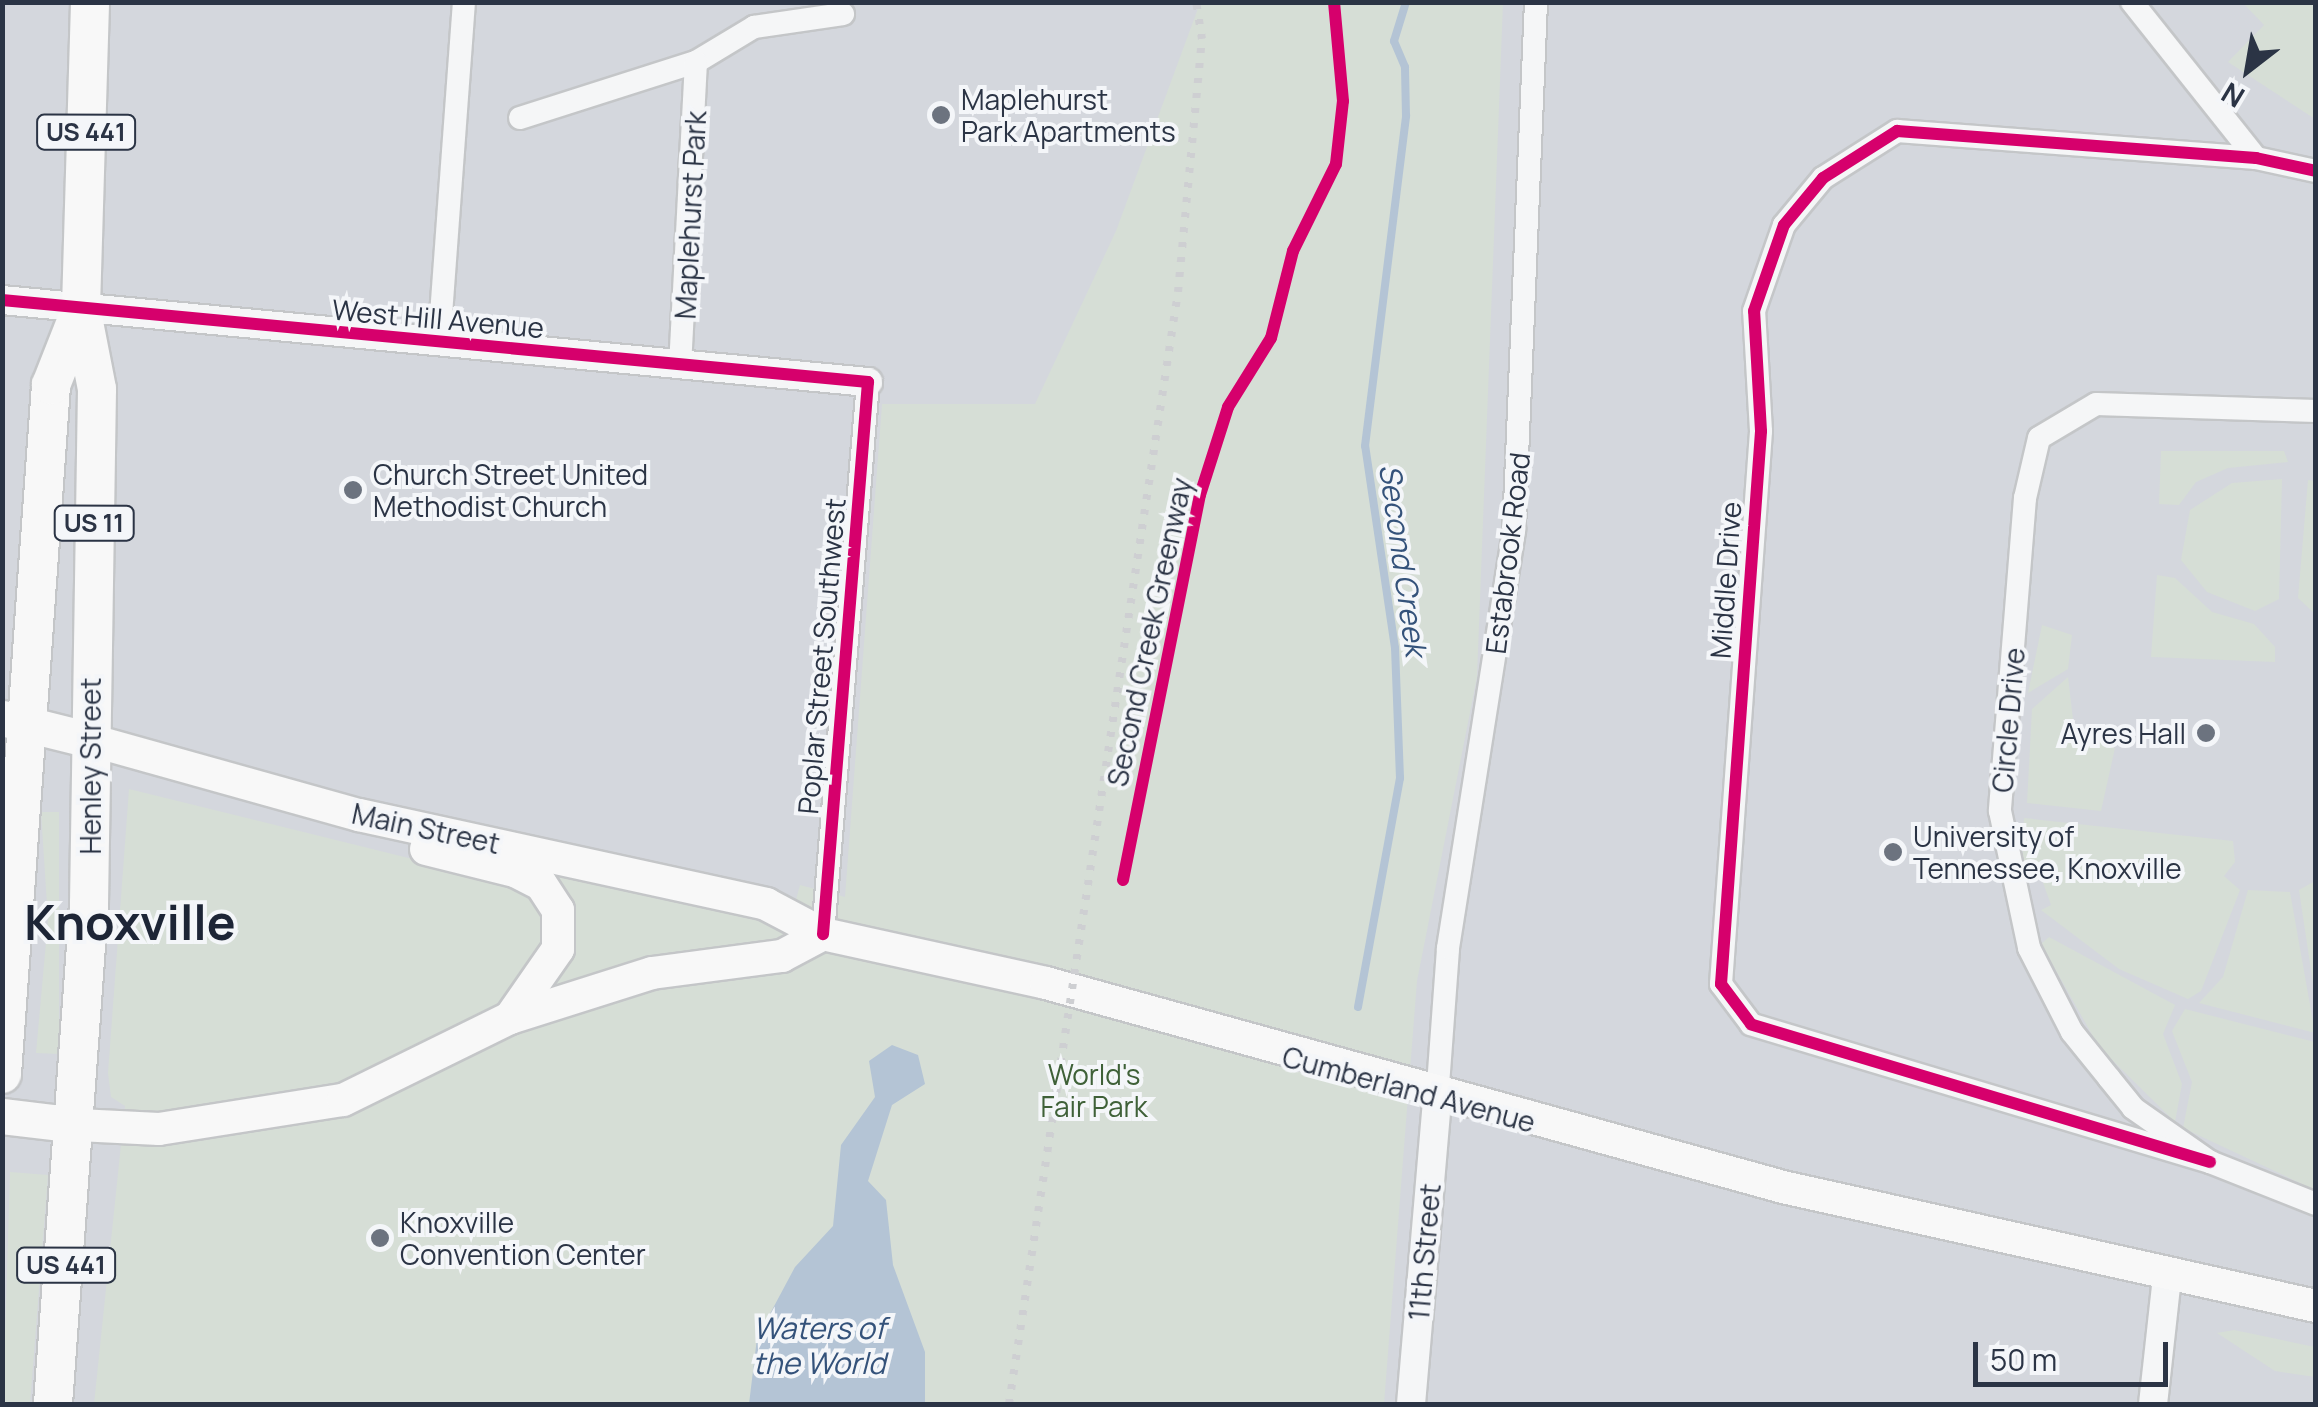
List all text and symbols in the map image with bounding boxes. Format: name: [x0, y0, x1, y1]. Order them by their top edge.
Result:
north arrow: [2198, 20, 2298, 120]
text: N: [2214, 74, 2251, 117]
place label: Maplehurst Park Apartments: [961, 82, 1176, 148]
marker: Maplehurst Park Apartments: [930, 104, 952, 126]
street label: Maplehurst Park: [668, 110, 712, 320]
road number: US 441: [36, 112, 136, 152]
street label: West Hill Avenue: [331, 292, 545, 344]
street label: Estabrook Road: [1478, 450, 1536, 656]
place label: Church Street United Methodist Church: [373, 457, 648, 523]
water label: Second Creek: [1372, 462, 1434, 658]
street label: Second Creek Greenway: [1100, 475, 1198, 789]
marker: Church Street United Methodist Church: [342, 479, 364, 501]
street label: Poplar Street Southwest: [790, 497, 852, 815]
street label: Middle Drive: [1703, 500, 1747, 660]
road number: US 11: [52, 503, 136, 543]
street label: Circle Drive: [1985, 646, 2031, 794]
street label: Henley Street: [73, 678, 107, 854]
place label: Ayres Hall: [2061, 716, 2186, 750]
marker: Ayres Hall: [2195, 722, 2217, 744]
street label: Main Street: [349, 796, 503, 860]
place label: University of Tennessee, Knoxville: [1913, 819, 2182, 885]
marker: University of Tennessee, Knoxville: [1882, 841, 1904, 863]
district label: Knoxville: [24, 893, 236, 951]
street label: Cumberland Avenue: [1279, 1039, 1539, 1139]
park label: World's Fair Park: [1040, 1057, 1148, 1123]
street label: 11th Street: [1401, 1182, 1447, 1322]
place label: Knoxville Convention Center: [400, 1205, 646, 1271]
marker: Knoxville Convention Center: [369, 1227, 391, 1249]
road number: US 441: [16, 1245, 116, 1285]
water label: Waters of the World: [753, 1310, 885, 1380]
scale bar: [1978, 1322, 2173, 1384]
text: 50 m: [1990, 1339, 2057, 1380]

